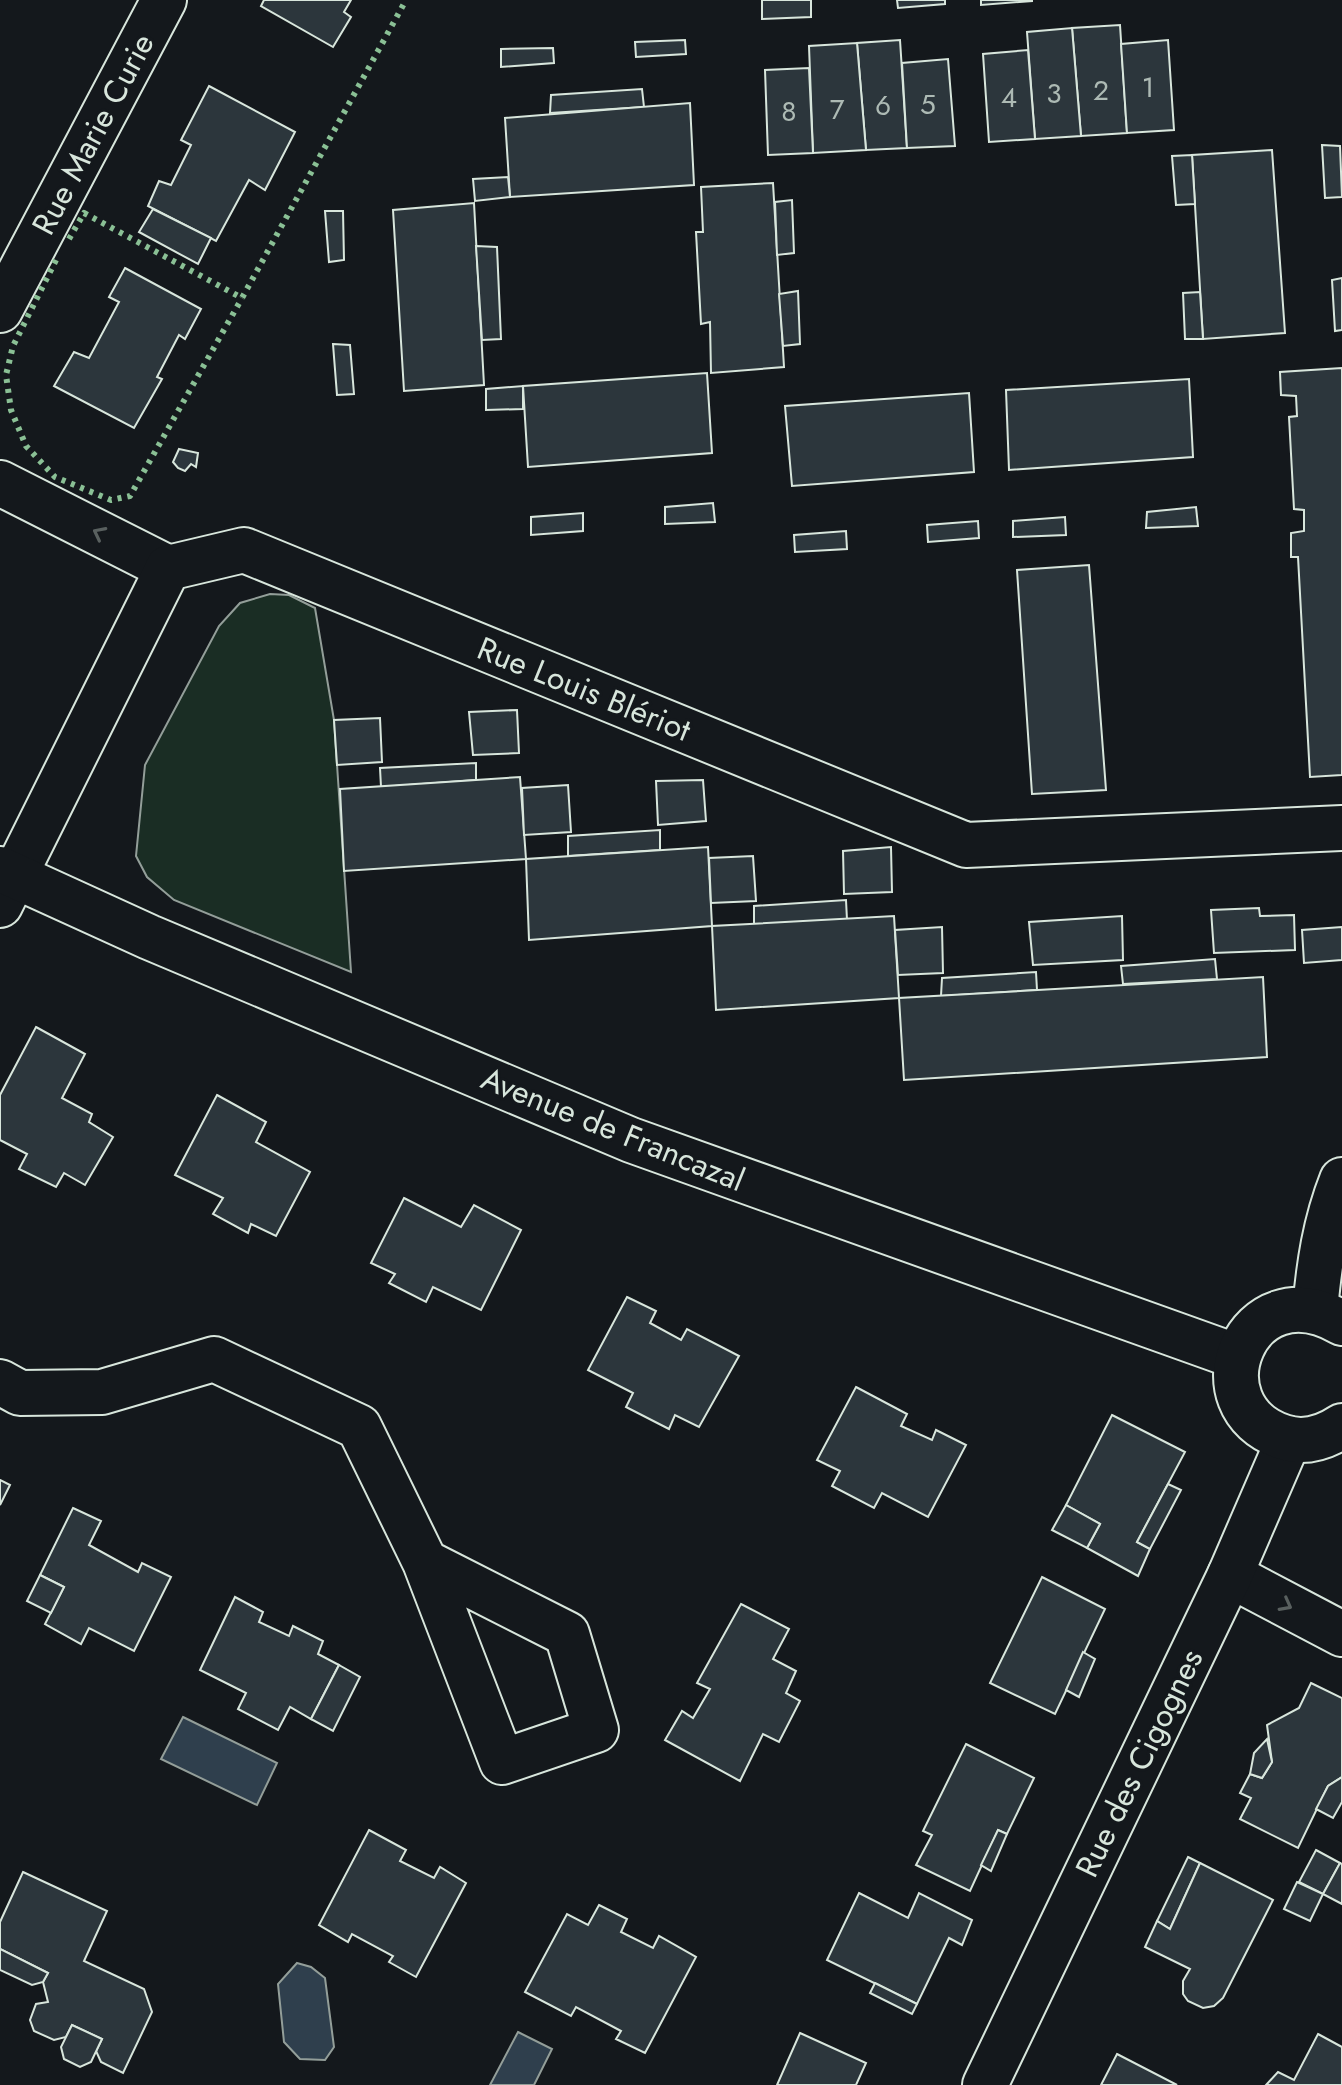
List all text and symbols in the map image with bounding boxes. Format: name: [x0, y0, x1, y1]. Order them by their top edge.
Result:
street label: Rue Marie Curie: [21, 25, 165, 243]
house number: 1: [1142, 67, 1154, 108]
house number: 2: [1093, 70, 1109, 111]
house number: 3: [1046, 73, 1062, 114]
house number: 4: [1001, 77, 1017, 118]
house number: 5: [920, 84, 936, 125]
house number: 6: [875, 85, 891, 126]
house number: 7: [830, 89, 845, 130]
house number: 8: [781, 91, 797, 132]
one-way arrow: [92, 528, 107, 543]
street label: Rue Louis Blériot: [470, 625, 698, 753]
street label: Avenue de Francazal: [474, 1055, 752, 1203]
one-way arrow: [1278, 1595, 1292, 1610]
street label: Rue des Cigognes: [1064, 1641, 1214, 1885]

